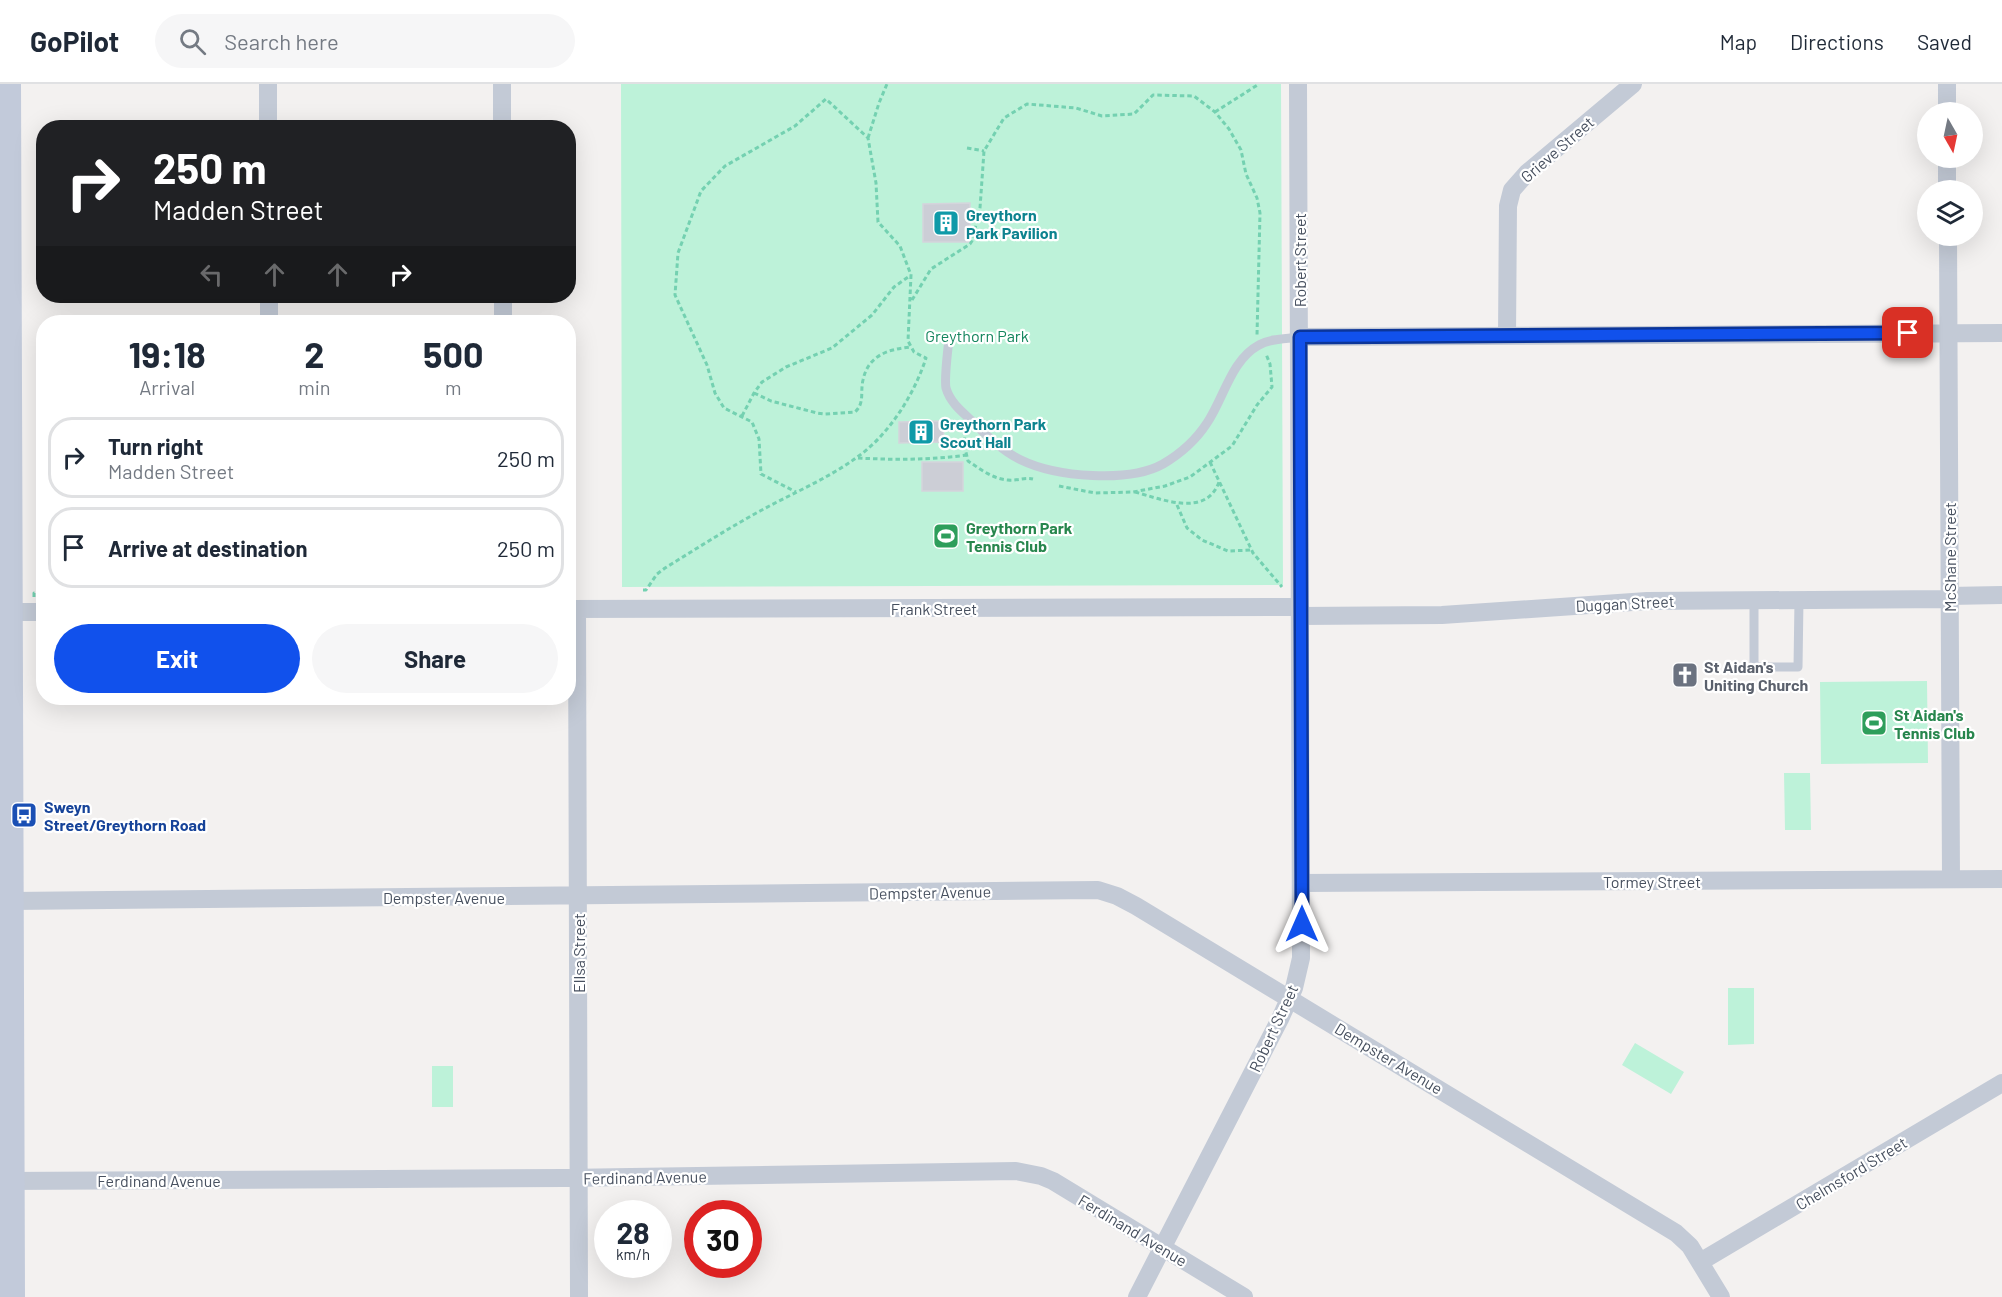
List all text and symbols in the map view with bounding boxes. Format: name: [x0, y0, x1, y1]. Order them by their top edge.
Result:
search box: [155, 14, 575, 68]
text: GoPilot: [30, 24, 119, 58]
icon: search: [176, 25, 209, 58]
text: Search here: [224, 28, 339, 54]
text: Map: [1720, 29, 1757, 54]
text: Directions: [1790, 29, 1884, 54]
text: Saved: [1917, 29, 1972, 54]
north arrow: [1917, 102, 1983, 168]
map controls: [1917, 102, 1983, 246]
street label: Grieve Street: [1517, 112, 1597, 186]
text: 250 m: [153, 142, 267, 192]
icon: right: [54, 144, 132, 222]
button: layers: [1917, 180, 1983, 246]
text: Madden Street: [153, 193, 324, 225]
place label: Greythorn Park Pavilion: [966, 205, 1057, 242]
building icon: Greythorn Park Pavilion: [931, 208, 961, 238]
street label: Robert Street: [1290, 213, 1309, 307]
icon: left: [195, 258, 228, 291]
icon: ahead: [258, 258, 291, 291]
icon: ahead: [321, 258, 354, 291]
icon: right: [384, 258, 417, 291]
pin: [1882, 307, 1933, 358]
icon: arrive: [1891, 316, 1924, 349]
park label: Greythorn Park: [925, 326, 1029, 345]
text: 19:18: [128, 332, 206, 375]
text: 2: [304, 332, 324, 375]
text: 500: [423, 332, 484, 375]
text: Arrival: [139, 375, 195, 399]
text: min: [298, 375, 331, 399]
text: m: [445, 375, 462, 399]
place label: Greythorn Park Scout Hall: [940, 414, 1047, 451]
building icon: Greythorn Park Scout Hall: [906, 417, 936, 447]
text: Turn right: [108, 433, 203, 459]
icon: right: [57, 441, 90, 474]
text: 250 m: [497, 445, 555, 471]
text: Madden Street: [108, 459, 234, 483]
street label: McShane Street: [1940, 502, 1959, 612]
place label: Greythorn Park Tennis Club: [966, 518, 1073, 555]
sports icon: Greythorn Park Tennis Club: [931, 521, 961, 551]
icon: arrive: [57, 531, 90, 564]
text: Arrive at destination: [108, 535, 307, 561]
text: 250 m: [497, 535, 555, 561]
street label: Duggan Street: [1575, 591, 1675, 615]
street label: Frank Street: [891, 599, 977, 618]
button: Exit: [54, 624, 300, 693]
button: Share: [312, 624, 558, 693]
place label: St Aidan's Uniting Church: [1704, 657, 1808, 694]
church icon: St Aidan's Uniting Church: [1670, 660, 1700, 690]
place label: St Aidan's Tennis Club: [1894, 705, 1975, 742]
sports icon: St Aidan's Tennis Club: [1859, 708, 1889, 738]
place label: Sweyn Street/Greythorn Road: [44, 797, 206, 834]
bus stop icon: Sweyn Street/Greythorn Road: [9, 800, 39, 830]
street label: Tormey Street: [1603, 872, 1701, 891]
street label: Dempster Avenue: [869, 881, 991, 903]
street label: Dempster Avenue: [383, 888, 505, 907]
position arrow: [1270, 892, 1334, 956]
street label: Ellsa Street: [569, 913, 588, 993]
street label: Robert Street: [1244, 981, 1302, 1075]
street label: Dempster Avenue: [1332, 1018, 1446, 1098]
street label: Chelmsford Street: [1792, 1132, 1910, 1214]
street label: Ferdinand Avenue: [583, 1166, 707, 1188]
street label: Ferdinand Avenue: [97, 1171, 221, 1190]
street label: Ferdinand Avenue: [1075, 1190, 1191, 1270]
speed limit sign: 30: [684, 1200, 762, 1278]
text: 28: [616, 1214, 650, 1250]
text: km/h: [616, 1245, 650, 1263]

